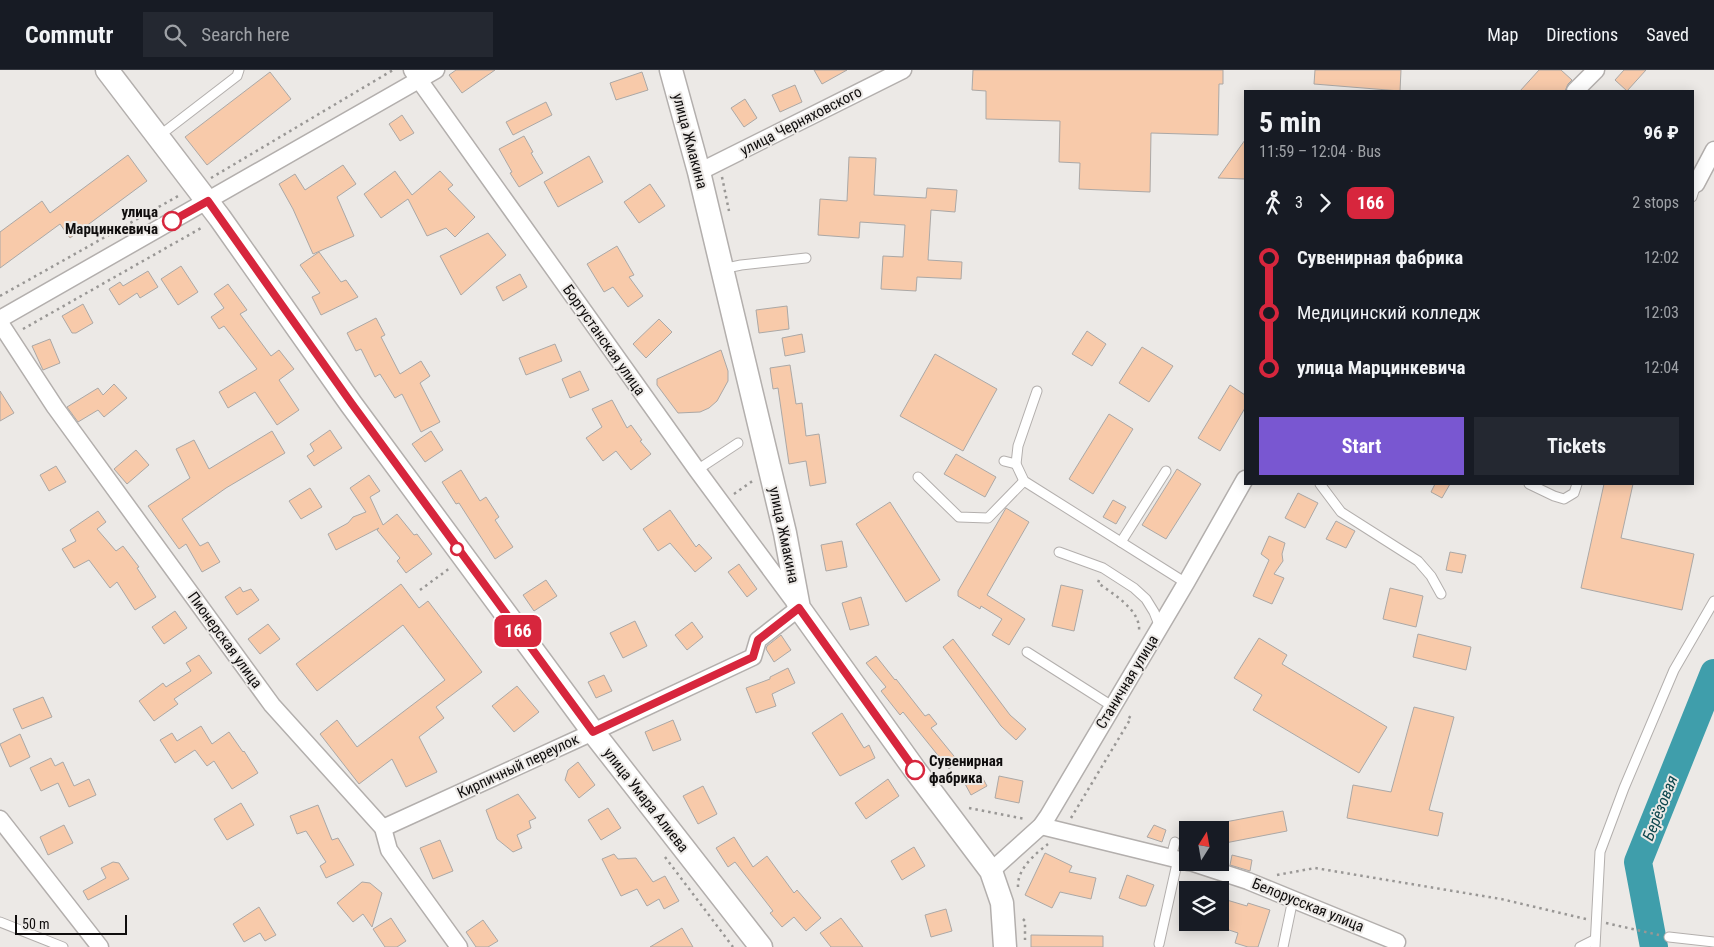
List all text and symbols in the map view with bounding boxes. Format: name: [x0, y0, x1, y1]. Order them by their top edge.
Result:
search box: [143, 12, 493, 57]
text: Commutr: [25, 21, 113, 49]
icon: search: [161, 21, 189, 49]
text: Search here: [201, 23, 290, 46]
text: Map: [1487, 24, 1518, 45]
text: Directions: [1546, 24, 1618, 45]
text: Saved: [1646, 24, 1689, 45]
street label: улица Черняховского: [737, 83, 865, 159]
street label: улица Жмакина: [669, 91, 711, 191]
text: 5 min: [1259, 106, 1321, 139]
text: 96 ₽: [1644, 121, 1679, 144]
text: 11:59 – 12:04 · Bus: [1259, 142, 1381, 161]
icon: walk: [1259, 189, 1287, 217]
icon: forward: [1311, 189, 1339, 217]
text: 166: [1357, 192, 1384, 213]
text: 3: [1295, 193, 1303, 212]
text: 2 stops: [1632, 193, 1679, 212]
place label: улица Марцинкевича: [65, 203, 158, 238]
marker: улица Марцинкевича: [162, 211, 182, 231]
text: Сувенирная фабрика: [1297, 246, 1463, 269]
text: 12:02: [1644, 248, 1679, 267]
street label: Боргустанская улица: [559, 281, 649, 399]
text: Медицинский колледж: [1297, 301, 1480, 324]
text: 12:03: [1644, 303, 1679, 322]
text: улица Марцинкевича: [1297, 356, 1466, 379]
text: 12:04: [1644, 358, 1679, 377]
button: Start: [1259, 417, 1464, 475]
button: Tickets: [1474, 417, 1679, 475]
street label: улица Жмакина: [765, 485, 803, 585]
unlabelled marker: [450, 542, 464, 556]
street label: Пионерская улица: [184, 588, 266, 692]
line badge: 166: [489, 615, 547, 647]
text: 166: [504, 620, 532, 641]
street label: Станичная улица: [1092, 632, 1162, 732]
street label: Кирпичный переулок: [454, 730, 582, 802]
street label: улица Умара Алиева: [600, 744, 692, 856]
place label: Сувенирная фабрика: [929, 752, 1003, 787]
marker: Сувенирная фабрика: [905, 760, 925, 780]
water label: Берёзовая: [1638, 772, 1682, 843]
north arrow: [1179, 821, 1229, 871]
map controls: [1179, 821, 1229, 931]
street label: Белорусская улица: [1249, 874, 1367, 936]
button: layers: [1179, 881, 1229, 931]
scale bar: [15, 912, 128, 935]
text: 50 m: [22, 916, 50, 932]

